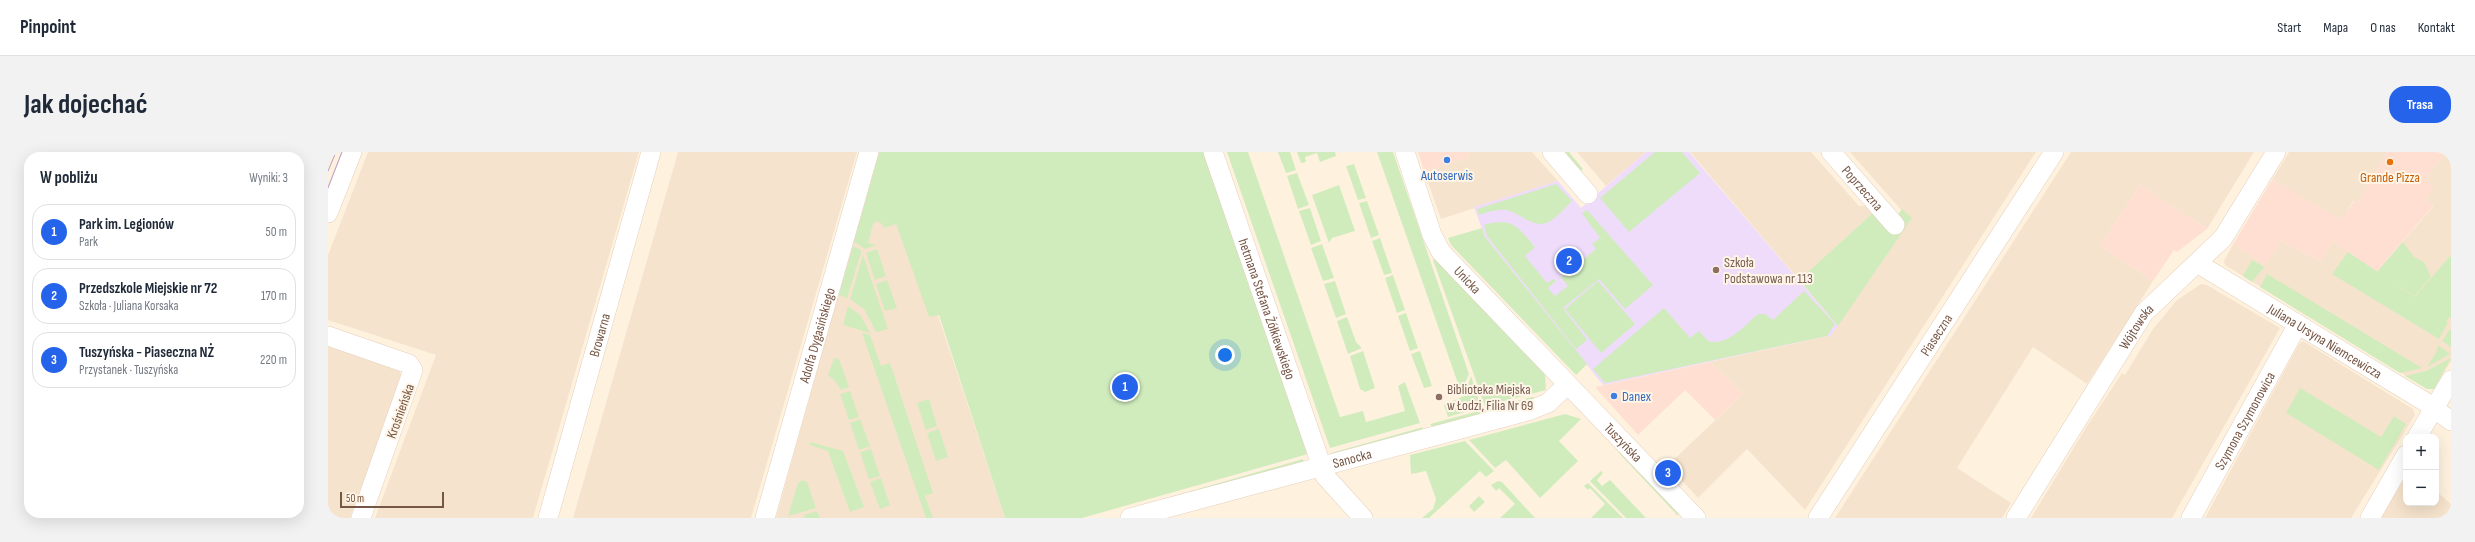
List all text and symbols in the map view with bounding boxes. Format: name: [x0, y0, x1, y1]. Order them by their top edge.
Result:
text: Pinpoint: [20, 16, 76, 39]
text: Start: [2277, 19, 2301, 36]
text: Mapa: [2323, 19, 2348, 36]
text: O nas: [2370, 19, 2396, 36]
text: Kontakt: [2418, 19, 2455, 36]
button: Trasa: [2389, 86, 2451, 123]
text: Jak dojechać: [24, 88, 147, 121]
marker: Autoserwis: [1442, 155, 1452, 165]
marker: Grande Pizza: [2385, 157, 2395, 167]
street label: Poprzeczna: [1838, 163, 1886, 214]
place label: Autoserwis: [1420, 167, 1473, 184]
text: W pobliżu: [40, 168, 98, 188]
place label: Grande Pizza: [2360, 169, 2420, 186]
text: Wyniki: 3: [249, 170, 288, 186]
text: Park im. Legionów: [79, 215, 174, 234]
text: 1: [51, 224, 57, 240]
text: 50 m: [266, 224, 287, 240]
text: Park: [79, 234, 98, 250]
street label: hetmana Stefana Żółkiewskiego: [1235, 236, 1299, 382]
pin: 2: [1556, 246, 1582, 276]
place label: Szkoła Podstawowa nr 113: [1724, 254, 1813, 287]
street label: Unicka: [1450, 263, 1484, 298]
marker: Szkoła Podstawowa nr 113: [1711, 265, 1721, 275]
text: Przedszkole Miejskie nr 72: [79, 279, 217, 298]
street label: Adolfa Dygasińskiego: [796, 286, 839, 386]
text: 2: [51, 288, 57, 304]
text: 170 m: [261, 288, 287, 304]
text: Szkoła · Juliana Korsaka: [79, 298, 179, 314]
street label: Juliana Ursyna Niemcewicza: [2264, 300, 2385, 382]
street label: Wójtowska: [2115, 301, 2157, 353]
street label: Piaseczna: [1917, 311, 1956, 359]
street label: Browarna: [586, 312, 614, 359]
text: Tuszyńska - Piaseczna NŻ: [79, 343, 214, 362]
your location: [1215, 345, 1235, 365]
text: 3: [51, 352, 57, 368]
text: 220 m: [260, 352, 287, 368]
text: Przystanek · Tuszyńska: [79, 362, 178, 378]
street label: Szymona Szymonowica: [2211, 369, 2279, 473]
pin: 1: [1112, 372, 1138, 402]
place label: Biblioteka Miejska w Łodzi, Filia Nr 69: [1447, 381, 1533, 414]
street label: Krośnieńska: [383, 382, 418, 441]
place label: Danex: [1622, 388, 1652, 405]
marker: Danex: [1609, 391, 1619, 401]
marker: Biblioteka Miejska w Łodzi, Filia Nr 69: [1434, 392, 1444, 402]
street label: Tuszyńska: [1600, 419, 1646, 466]
map controls: [2403, 434, 2439, 506]
button: +: [2403, 434, 2439, 470]
street label: Sanocka: [1331, 445, 1374, 472]
pin: 3: [1655, 458, 1681, 488]
button: −: [2403, 470, 2439, 506]
scale bar: [340, 490, 444, 509]
text: 50 m: [346, 492, 364, 505]

